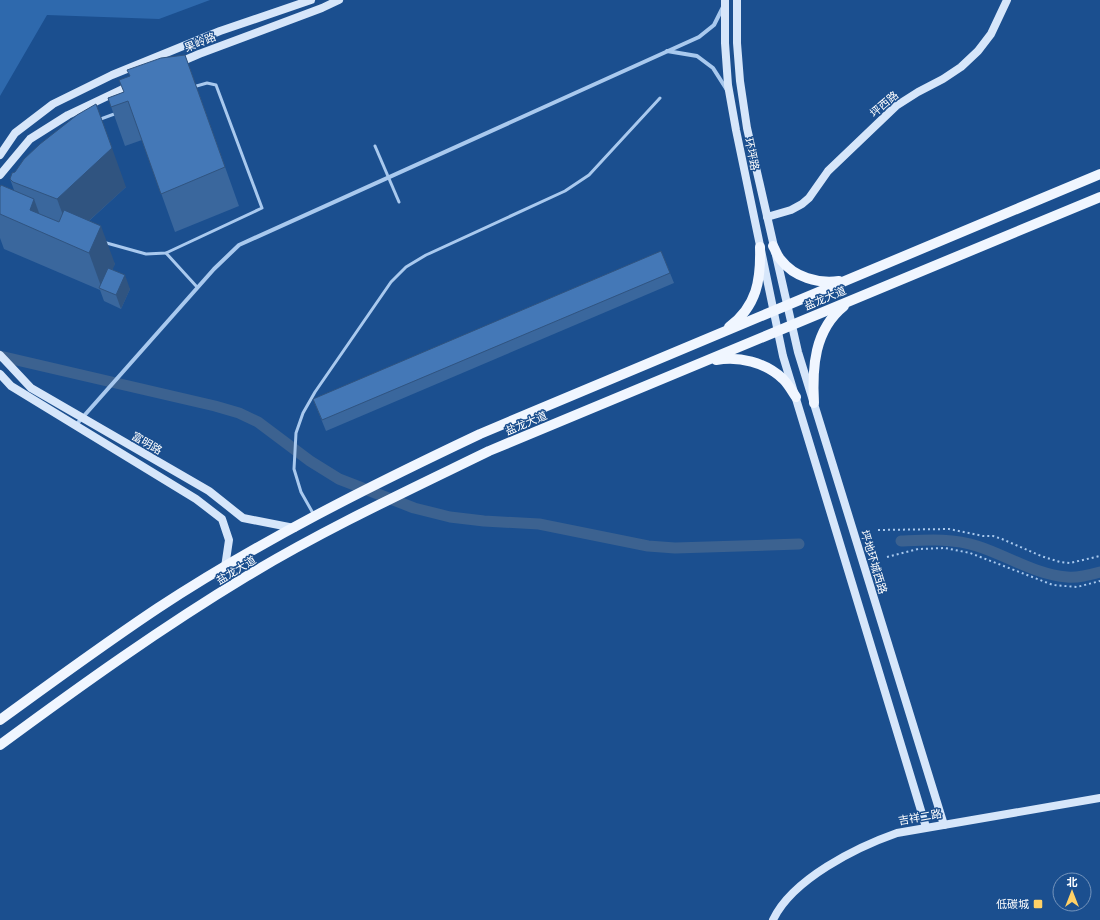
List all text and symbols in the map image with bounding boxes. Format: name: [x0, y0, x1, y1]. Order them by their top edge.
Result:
street label: 果岭路: [182, 30, 218, 55]
street label: 坪西路: [868, 89, 901, 120]
street label: 环坪路: [742, 137, 761, 172]
street label: 盐龙大道: [802, 284, 848, 313]
street label: 盐龙大道: [503, 409, 549, 438]
street label: 富明路: [129, 430, 164, 457]
street label: 坪地环城西路: [858, 529, 889, 596]
street label: 盐龙大道: [214, 554, 258, 587]
street label: 吉祥二路: [897, 807, 943, 828]
north arrow: [1052, 872, 1092, 912]
text: 北: [1067, 876, 1078, 889]
place label: 低碳城: [996, 898, 1029, 911]
marker: 低碳城: [1032, 898, 1044, 910]

